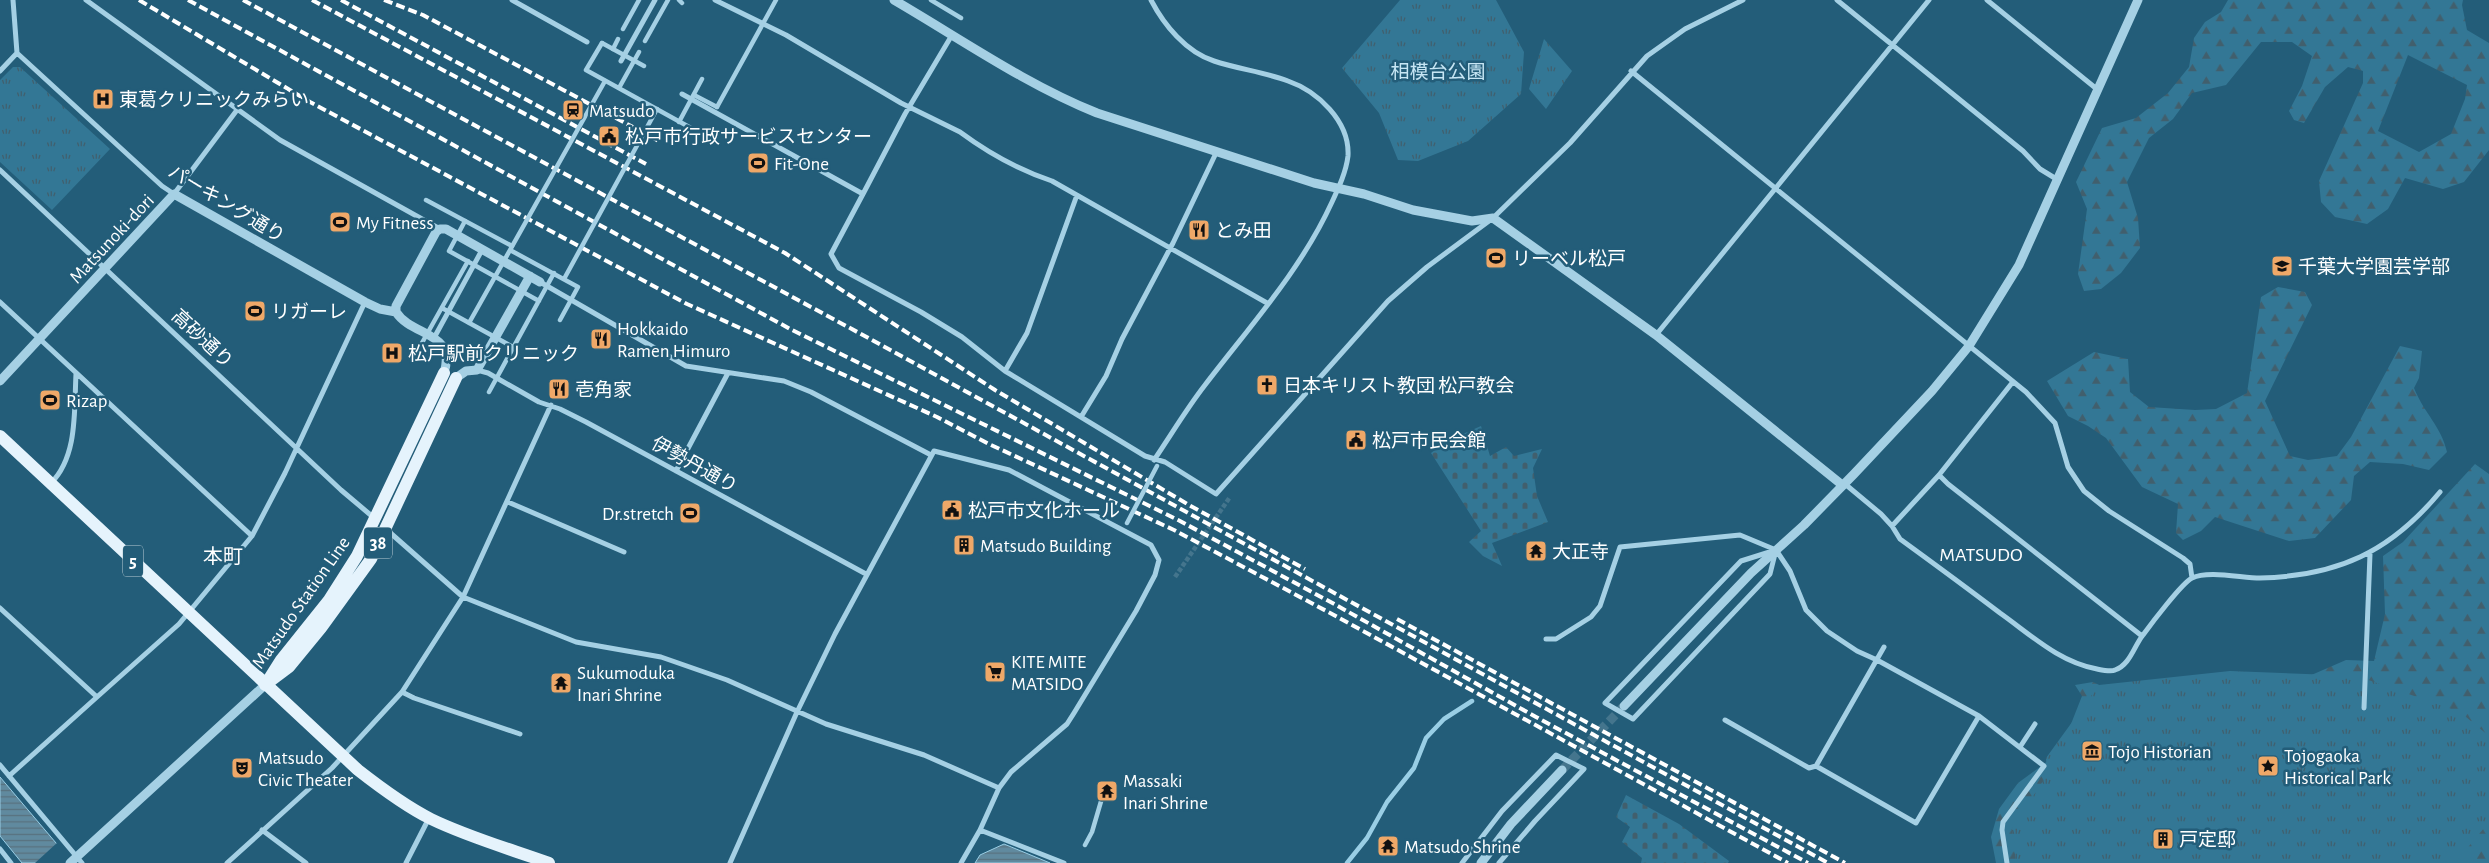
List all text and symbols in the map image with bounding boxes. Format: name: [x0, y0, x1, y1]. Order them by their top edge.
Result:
park label: 相模台公園: [1390, 61, 1486, 82]
hospital icon: 東葛クリニックみらい: [91, 87, 115, 111]
place label: 東葛クリニックみらい: [119, 90, 309, 110]
station icon: Matsudo: [561, 98, 585, 122]
place label: Matsudo: [589, 102, 655, 121]
public building icon: 松戸市行政サービスセンター: [597, 124, 621, 148]
place label: 松戸市行政サービスセンター: [625, 126, 872, 147]
sports icon: Fit-One: [746, 151, 770, 175]
place label: Fit-One: [774, 155, 829, 174]
street label: パーキング通り: [165, 161, 288, 247]
street label: Matsunoki-dori: [66, 191, 158, 287]
sports icon: My Fitness: [328, 210, 352, 234]
place label: My Fitness: [356, 214, 433, 233]
restaurant icon: とみ田: [1187, 218, 1211, 242]
place label: とみ田: [1215, 222, 1272, 241]
sports icon: リーベル松戸: [1484, 246, 1508, 270]
place label: リーベル松戸: [1512, 248, 1626, 269]
school or university icon: 千葉大学園芸学部: [2270, 254, 2294, 278]
place label: 千葉大学園芸学部: [2298, 256, 2450, 277]
sports icon: リガーレ: [243, 299, 267, 323]
place label: リガーレ: [271, 302, 347, 322]
street label: 高砂通り: [168, 305, 237, 372]
place label: Hokkaido Ramen Himuro: [617, 320, 730, 361]
restaurant icon: Hokkaido Ramen Himuro: [589, 327, 613, 351]
hospital icon: 松戸駅前クリニック: [380, 341, 404, 365]
place label: 松戸駅前クリニック: [408, 343, 579, 364]
church icon: 日本キリスト教団 松戸教会: [1255, 373, 1279, 397]
place label: 日本キリスト教団 松戸教会: [1283, 375, 1514, 396]
restaurant icon: 壱角家: [547, 377, 571, 401]
place label: 壱角家: [575, 379, 632, 400]
sports icon: Rizap: [38, 388, 62, 412]
place label: Rizap: [66, 392, 107, 411]
public building icon: 松戸市民会館: [1344, 428, 1368, 452]
place label: 松戸市民会館: [1372, 430, 1486, 451]
street label: 伊勢丹通り: [648, 432, 741, 497]
public building icon: 松戸市文化ホール: [940, 498, 964, 522]
place label: 松戸市文化ホール: [968, 500, 1120, 521]
sports icon: Dr.stretch: [678, 501, 702, 525]
place label: Dr.stretch: [602, 505, 674, 524]
road number: 38: [364, 528, 392, 558]
street label: Matsudo Station Line: [249, 533, 354, 672]
building icon: Matsudo Building: [952, 533, 976, 557]
place label: Matsudo Building: [980, 537, 1112, 556]
temple icon: 大正寺: [1524, 539, 1548, 563]
place label: 大正寺: [1552, 542, 1609, 562]
district label: MATSUDO: [1939, 545, 2023, 565]
road number: 5: [123, 546, 143, 576]
district label: 本町: [203, 546, 243, 567]
place label: KITE MITE MATSIDO: [1011, 653, 1086, 694]
supermarket icon: KITE MITE MATSIDO: [983, 660, 1007, 684]
place label: Sukumoduka Inari Shrine: [577, 664, 675, 705]
temple icon: Sukumoduka Inari Shrine: [549, 671, 573, 695]
museum icon: Tojo Historian: [2080, 739, 2104, 763]
place label: Tojo Historian: [2108, 743, 2212, 762]
place label: Tojogaoka Historical Park: [2284, 747, 2391, 788]
place label: Matsudo Civic Theater: [258, 749, 353, 790]
place icon: Tojogaoka Historical Park: [2256, 754, 2280, 778]
theatre icon: Matsudo Civic Theater: [230, 756, 254, 780]
place label: Massaki Inari Shrine: [1123, 772, 1208, 813]
temple icon: Massaki Inari Shrine: [1095, 779, 1119, 803]
building icon: 戸定邸: [2151, 827, 2175, 851]
place label: 戸定邸: [2179, 829, 2236, 850]
temple icon: Matsudo Shrine: [1376, 834, 1400, 858]
place label: Matsudo Shrine: [1404, 838, 1520, 857]

